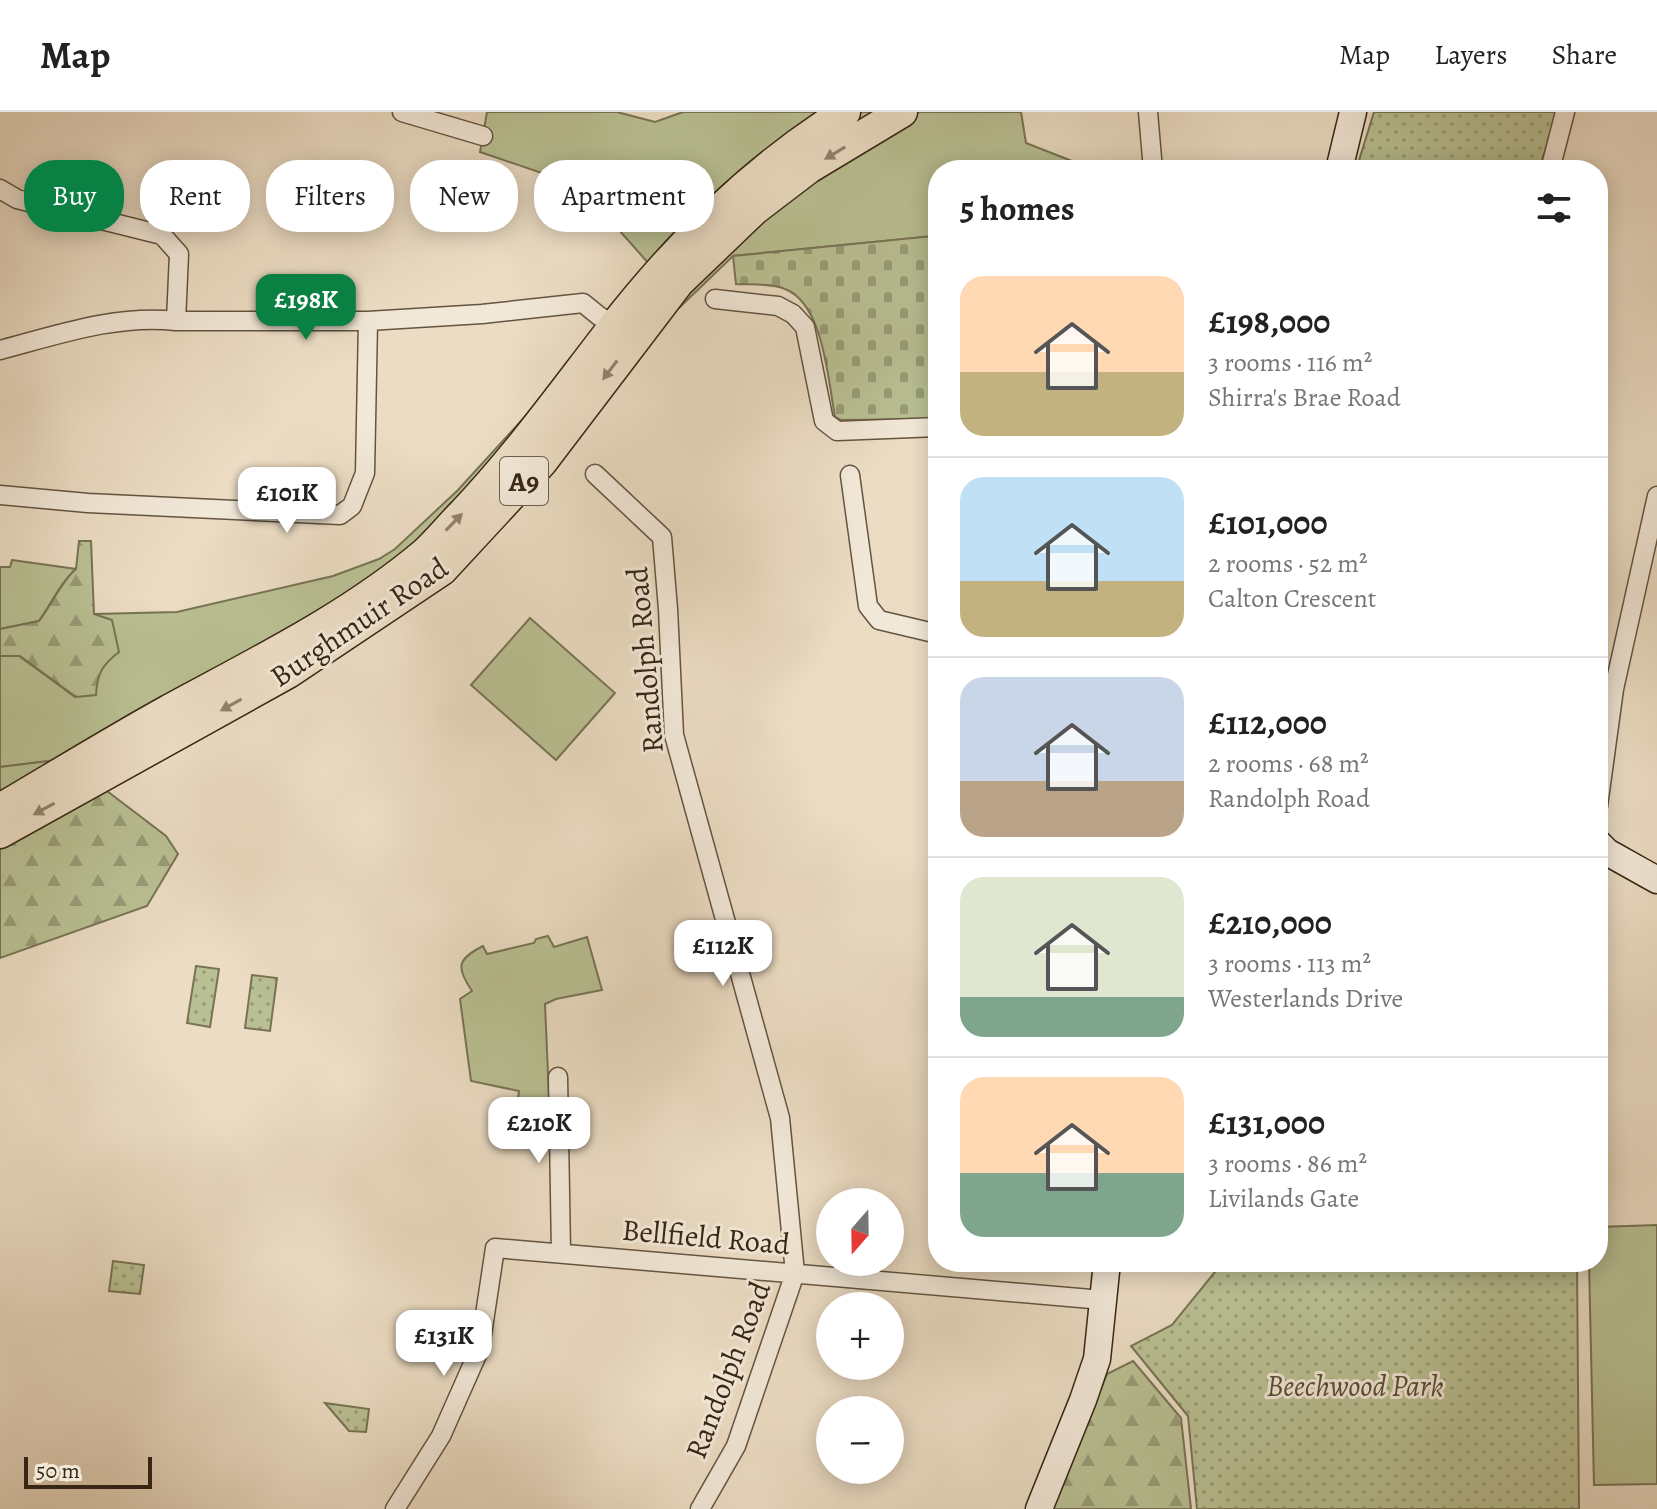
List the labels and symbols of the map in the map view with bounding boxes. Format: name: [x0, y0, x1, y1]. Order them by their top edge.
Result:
one-way arrow: [824, 145, 846, 159]
pin: £198K: [250, 274, 362, 342]
one-way arrow: [602, 360, 618, 381]
road number: A9: [500, 457, 548, 505]
pin: £101K: [231, 467, 343, 535]
one-way arrow: [445, 513, 463, 532]
street label: Burghmuir Road: [262, 547, 456, 696]
street label: Randolph Road: [617, 564, 673, 755]
one-way arrow: [219, 698, 242, 712]
one-way arrow: [33, 802, 56, 815]
pin: £112K: [667, 920, 779, 988]
pin: £210K: [483, 1097, 595, 1165]
north arrow: [816, 1188, 904, 1276]
street label: Bellfield Road: [620, 1210, 793, 1264]
street label: Randolph Road: [676, 1275, 780, 1464]
pin: £131K: [388, 1310, 500, 1378]
park label: Beechwood Park: [1267, 1366, 1444, 1406]
scale bar: [24, 1453, 152, 1489]

